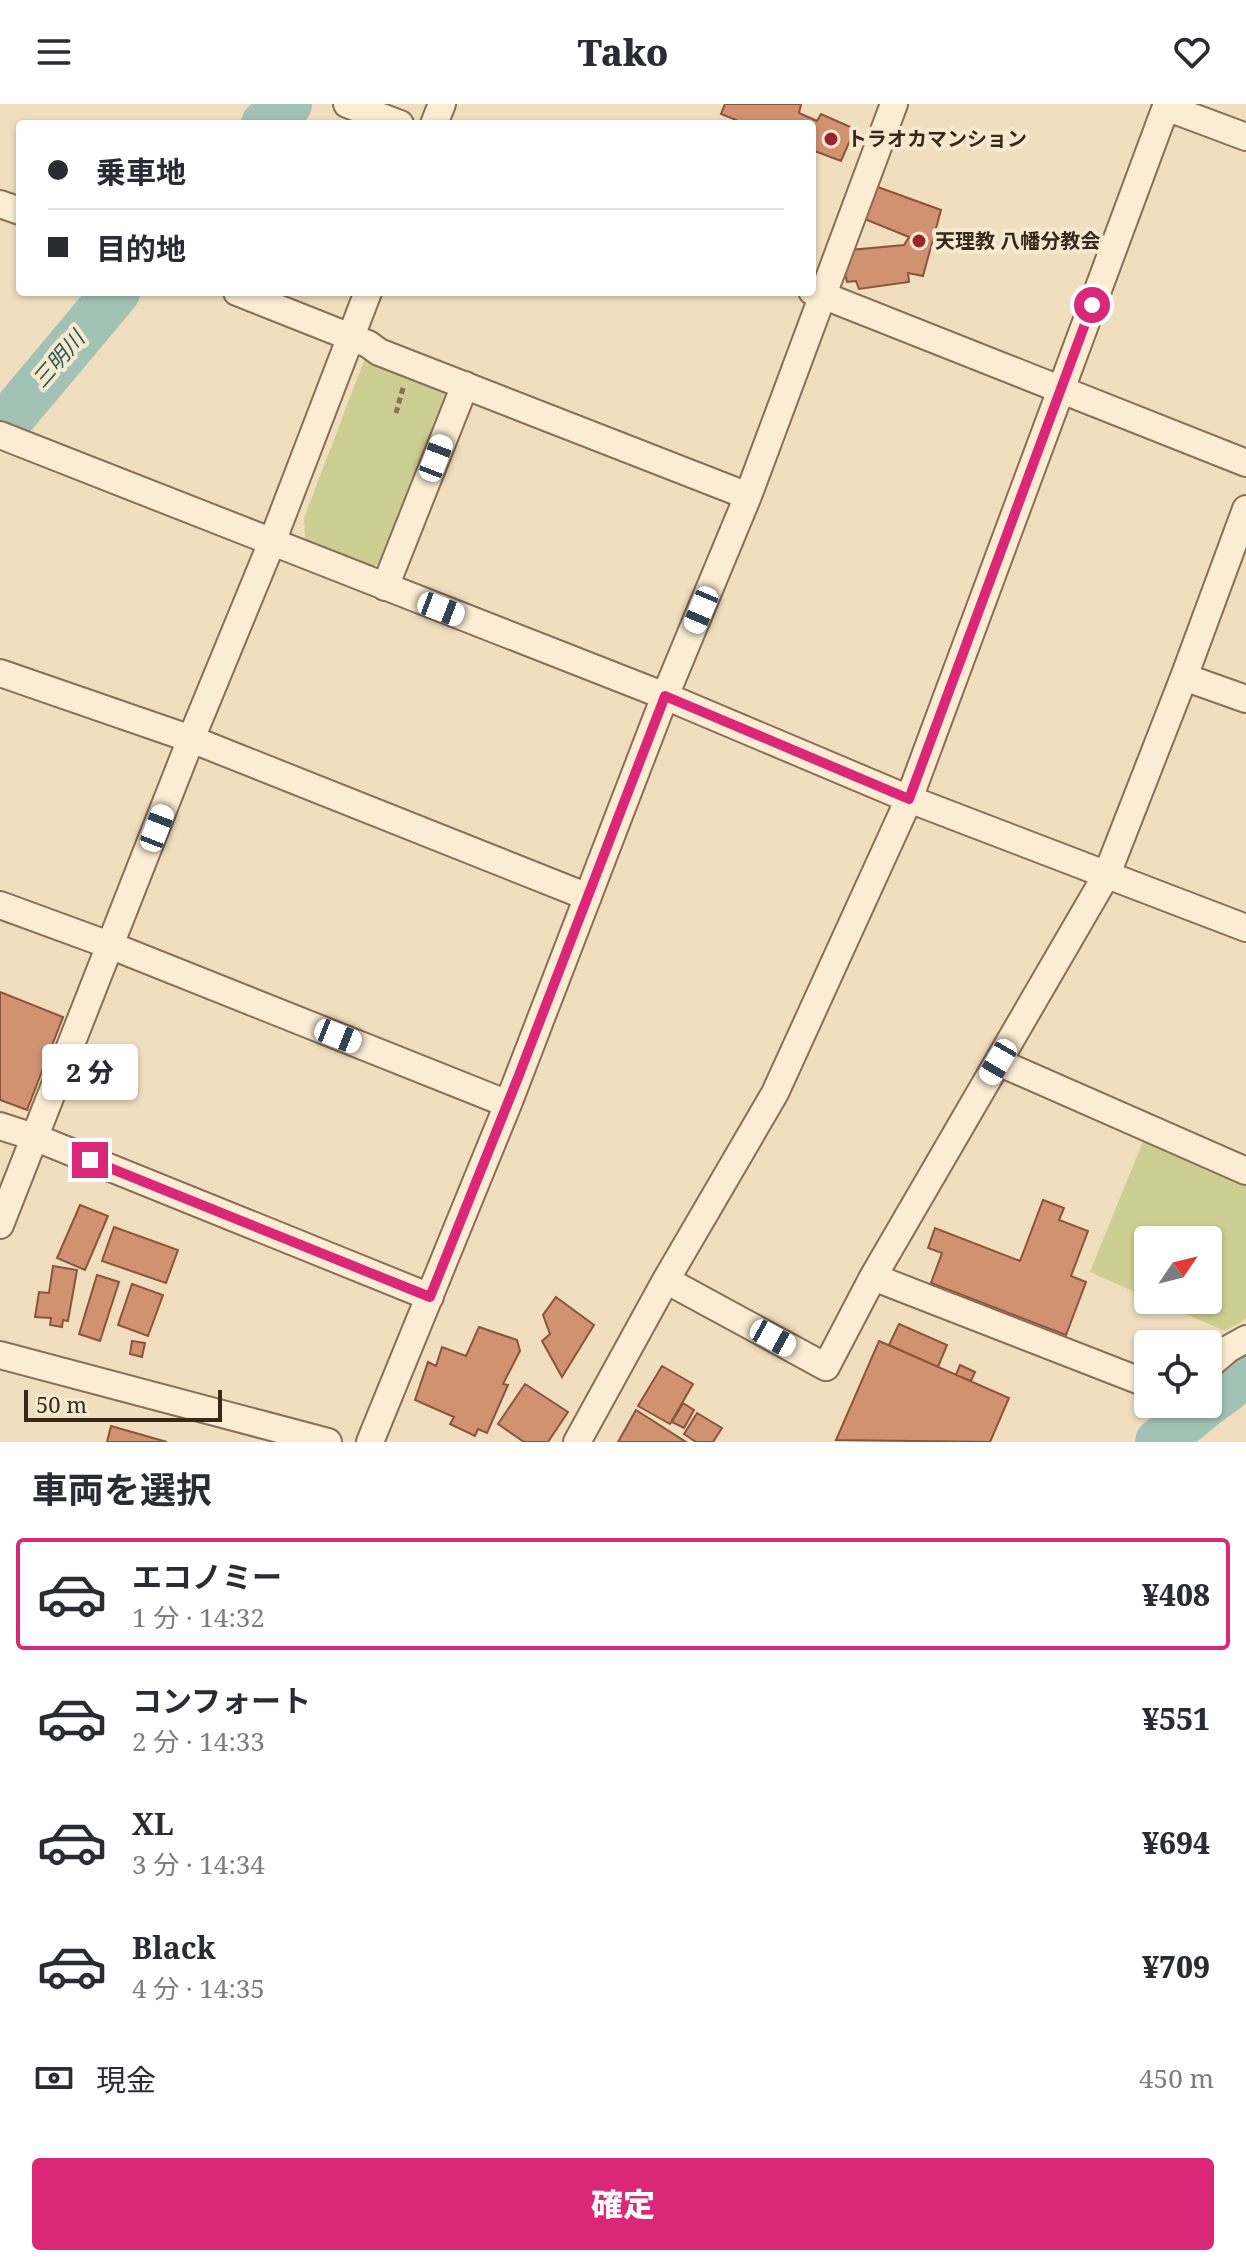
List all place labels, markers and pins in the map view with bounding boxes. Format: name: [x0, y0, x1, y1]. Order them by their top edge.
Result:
place label: トラオカマンション: [847, 125, 1027, 152]
marker: トラオカマンション: [822, 130, 840, 148]
place label: 天理教 八幡分教会: [935, 227, 1100, 254]
marker: 天理教 八幡分教会: [910, 232, 928, 250]

